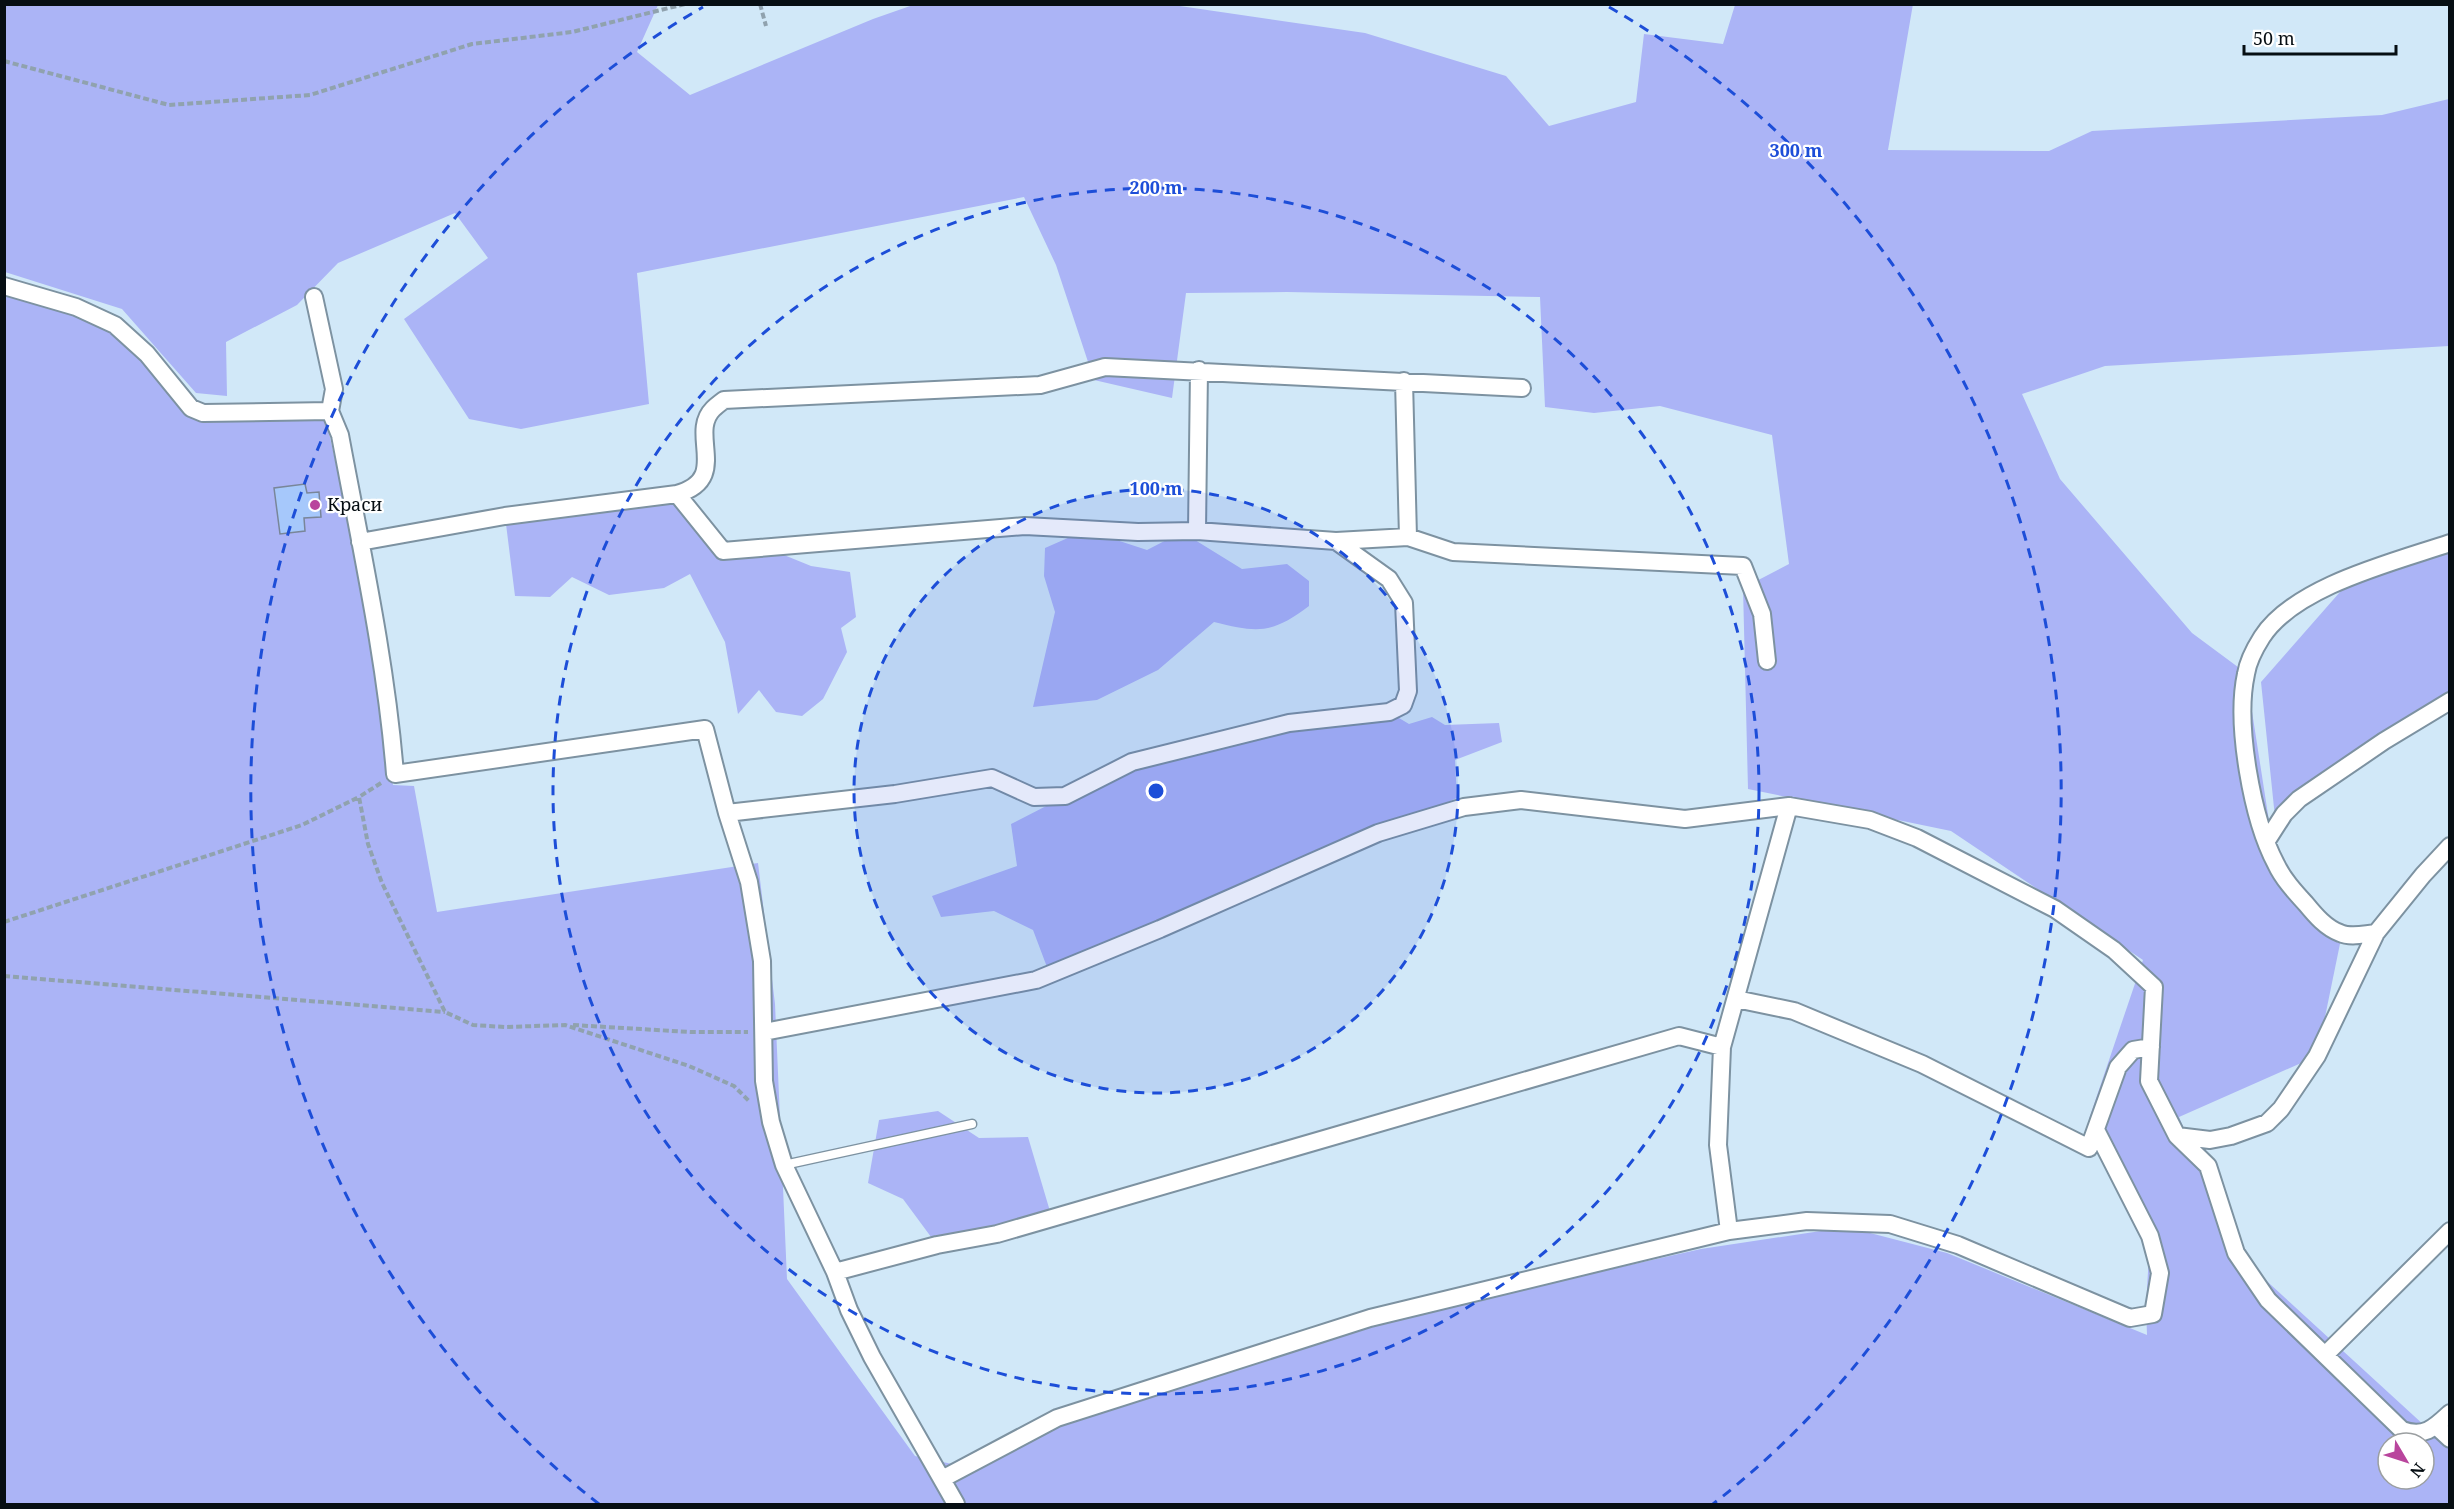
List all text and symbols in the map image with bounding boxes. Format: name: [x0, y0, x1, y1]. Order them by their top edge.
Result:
scale bar: [2244, 18, 2396, 56]
text: 50 m: [2253, 26, 2295, 50]
text: 300 m: [1770, 138, 1823, 162]
text: 200 m: [1130, 175, 1183, 199]
text: 100 m: [1130, 476, 1183, 500]
place label: Краси: [327, 492, 382, 516]
marker: Краси: [308, 498, 322, 512]
centre of rings: [1146, 781, 1166, 801]
north arrow: [2376, 1431, 2436, 1491]
text: N: [2405, 1459, 2430, 1483]

